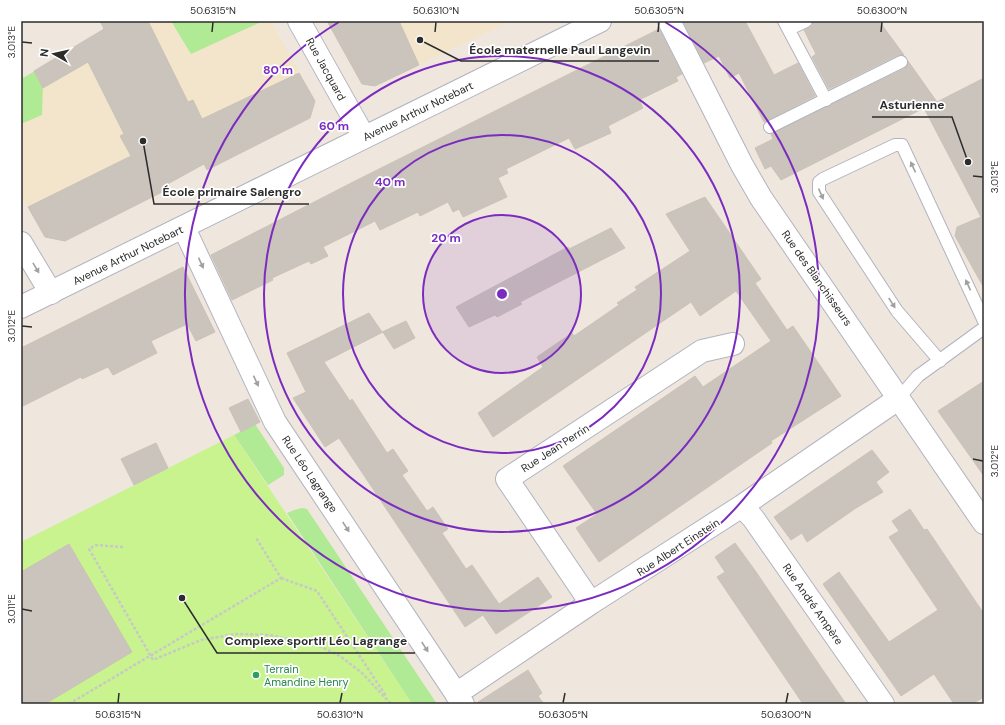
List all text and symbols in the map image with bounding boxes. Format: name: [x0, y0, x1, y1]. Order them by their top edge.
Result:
text: 50.6315°N: [190, 4, 236, 17]
text: 50.6310°N: [413, 4, 459, 17]
text: 50.6305°N: [634, 4, 684, 17]
text: 50.6300°N: [857, 4, 907, 17]
text: 3.013°E: [5, 25, 18, 58]
north arrow: [34, 34, 74, 74]
street label: Rue Jacquard: [303, 35, 349, 103]
callout: École maternelle Paul Langevin: [461, 37, 659, 61]
text: École maternelle Paul Langevin: [469, 42, 651, 58]
text: N: [37, 48, 52, 58]
text: 80 m: [263, 62, 293, 78]
street label: Avenue Arthur Notebart: [360, 78, 476, 144]
callout: Asturienne: [872, 93, 952, 117]
text: Asturienne: [880, 97, 944, 113]
text: 60 m: [319, 118, 349, 134]
text: 3.013°E: [988, 160, 1001, 193]
one-way arrow: [910, 162, 916, 173]
text: 40 m: [375, 174, 405, 190]
callout: École primaire Salengro: [154, 180, 309, 204]
text: École primaire Salengro: [163, 184, 301, 200]
one-way arrow: [818, 188, 824, 200]
street label: Avenue Arthur Notebart: [70, 222, 186, 288]
street label: Rue des Blanchisseurs: [779, 228, 855, 328]
text: 20 m: [431, 230, 461, 246]
one-way arrow: [198, 258, 204, 269]
one-way arrow: [32, 262, 39, 274]
one-way arrow: [965, 280, 971, 291]
centre of rings: [495, 287, 509, 301]
one-way arrow: [888, 298, 896, 308]
text: 3.012°E: [5, 310, 18, 342]
one-way arrow: [253, 375, 259, 387]
street label: Rue Jean Perrin: [518, 421, 592, 475]
street label: Rue Léo Lagrange: [279, 433, 341, 515]
text: 3.012°E: [988, 445, 1001, 477]
street label: Rue Albert Einstein: [634, 515, 722, 579]
one-way arrow: [342, 522, 350, 532]
street label: Rue André Ampère: [780, 561, 846, 647]
text: 3.011°E: [5, 594, 18, 624]
callout: Complexe sportif Léo Lagrange: [217, 629, 415, 653]
text: Complexe sportif Léo Lagrange: [225, 633, 407, 649]
one-way arrow: [421, 642, 429, 653]
place label: Terrain Amandine Henry: [264, 662, 349, 689]
marker: Terrain Amandine Henry: [251, 670, 261, 680]
text: 50.6315°N: [95, 708, 141, 721]
text: 50.6310°N: [317, 708, 363, 721]
text: 50.6305°N: [538, 708, 588, 721]
text: 50.6300°N: [761, 708, 811, 721]

